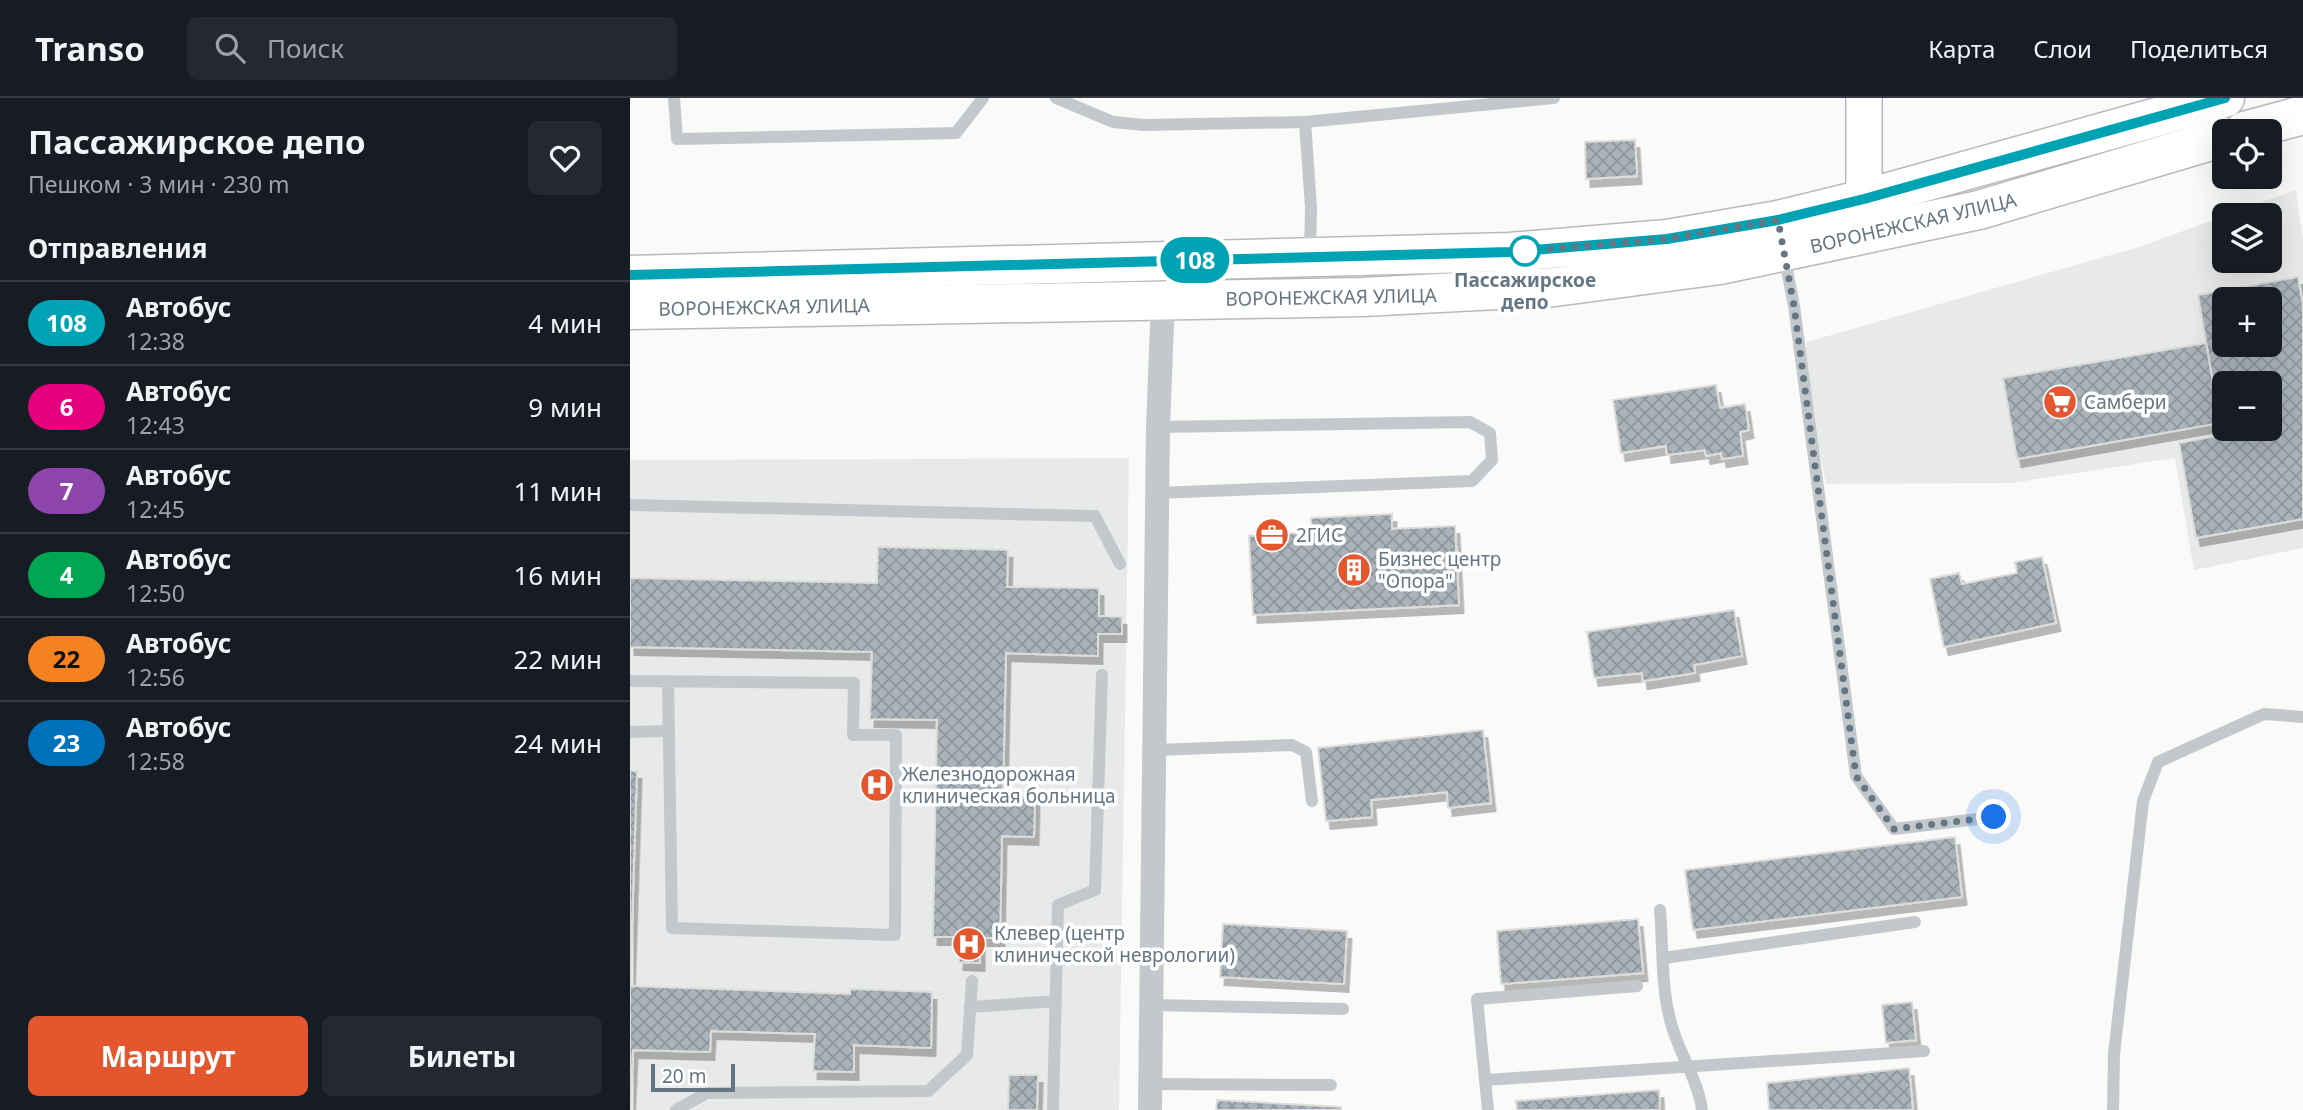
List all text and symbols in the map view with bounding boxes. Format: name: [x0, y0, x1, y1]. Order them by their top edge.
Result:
search box: [187, 17, 677, 80]
text: Transo: [35, 26, 145, 71]
icon: search: [211, 29, 249, 67]
text: Поиск: [267, 30, 344, 66]
text: Карта: [1928, 32, 1995, 65]
text: Слои: [2033, 32, 2092, 65]
text: Поделиться: [2130, 32, 2268, 65]
text: Пассажирское депо: [28, 119, 365, 164]
map controls: [2212, 119, 2282, 441]
button: locate: [2212, 119, 2282, 189]
button: heart: [528, 121, 602, 195]
text: Пешком · 3 мин · 230 m: [28, 168, 290, 200]
street label: ВОРОНЕЖСКАЯ УЛИЦА: [1807, 186, 2020, 259]
button: layers: [2212, 203, 2282, 273]
text: Отправления: [28, 230, 207, 266]
marker: Пассажирское депо: [1510, 236, 1540, 266]
line badge: 108: [1155, 237, 1235, 283]
text: 108: [1174, 243, 1216, 276]
place label: Пассажирское депо: [1454, 267, 1596, 315]
street label: ВОРОНЕЖСКАЯ УЛИЦА: [1225, 282, 1438, 312]
button: +: [2212, 287, 2282, 357]
text: Автобус: [126, 289, 231, 325]
street label: ВОРОНЕЖСКАЯ УЛИЦА: [658, 292, 871, 322]
text: 4 мин: [528, 305, 602, 341]
text: 108: [46, 306, 87, 339]
text: 12:38: [126, 325, 185, 357]
button: −: [2212, 371, 2282, 441]
text: Автобус: [126, 373, 231, 409]
supermarket icon: Самбери: [2041, 383, 2079, 421]
text: 9 мин: [528, 389, 602, 425]
place label: Самбери: [2084, 389, 2166, 415]
text: 6: [60, 390, 73, 423]
text: 12:43: [126, 409, 185, 441]
text: Автобус: [126, 457, 231, 493]
text: 11 мин: [513, 473, 602, 509]
text: 7: [60, 474, 73, 507]
text: 12:45: [126, 493, 185, 525]
office icon: 2ГИС: [1253, 516, 1291, 554]
place label: 2ГИС: [1296, 522, 1343, 548]
text: Автобус: [126, 541, 231, 577]
place label: Бизнес центр "Опора": [1378, 546, 1501, 594]
building icon: Бизнес центр "Опора": [1335, 551, 1373, 589]
text: 16 мин: [513, 557, 602, 593]
text: 4: [60, 558, 73, 591]
text: 12:50: [126, 577, 185, 609]
text: Автобус: [126, 625, 231, 661]
text: 22 мин: [513, 641, 602, 677]
text: 22: [53, 642, 80, 675]
text: 12:56: [126, 661, 185, 693]
text: Автобус: [126, 709, 231, 745]
text: 24 мин: [513, 725, 602, 761]
text: 23: [53, 726, 80, 759]
text: 12:58: [126, 745, 185, 777]
place label: Железнодорожная клиническая больница: [902, 761, 1116, 809]
hospital icon: Железнодорожная клиническая больница: [858, 766, 896, 804]
your location: [1976, 799, 2011, 834]
place label: Клевер (центр клинической неврологии): [994, 920, 1235, 968]
hospital icon: Клевер (центр клинической неврологии): [950, 925, 988, 963]
button: Маршрут: [28, 1016, 308, 1096]
button: Билеты: [322, 1016, 602, 1096]
scale bar: [651, 1061, 735, 1093]
text: 20 m: [662, 1063, 706, 1089]

